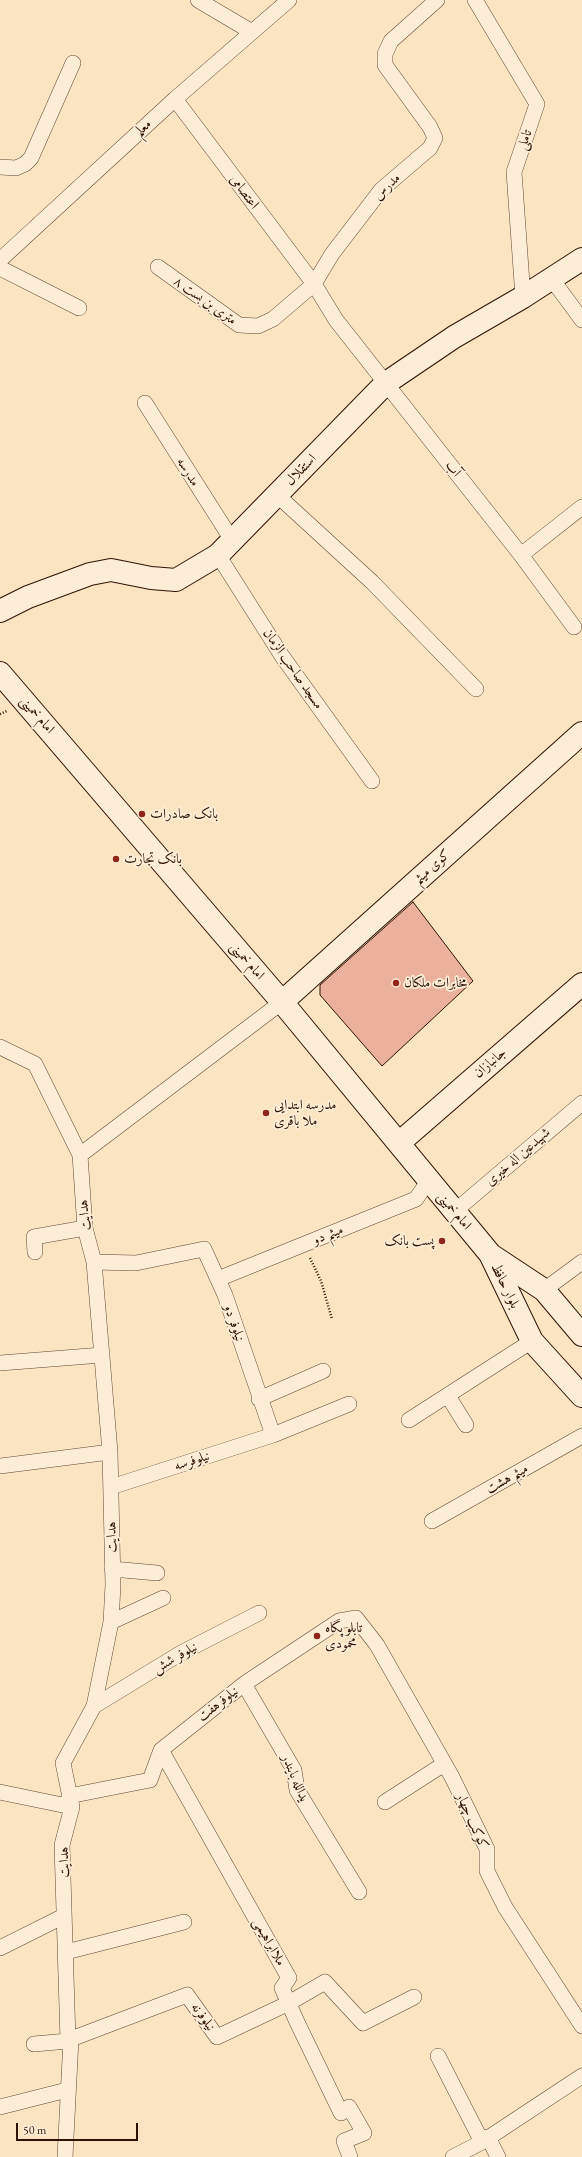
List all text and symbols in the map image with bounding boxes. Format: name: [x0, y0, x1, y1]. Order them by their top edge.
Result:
street label: معلم: [131, 116, 155, 140]
street label: تاملی: [514, 128, 536, 152]
street label: مدرس: [370, 170, 404, 204]
street label: اعتصامی: [226, 172, 262, 212]
street label: ۸ متری بن بست: [170, 273, 240, 329]
street label: استقلال: [282, 451, 320, 489]
street label: مدرسه: [173, 454, 203, 490]
street label: آب: [441, 458, 465, 480]
street label: مسجد صاحب الزمان: [259, 626, 327, 712]
street label: امام خمینی: [16, 693, 58, 737]
place label: بانک صادرات: [150, 806, 218, 822]
marker: بانک صادرات: [137, 809, 147, 819]
street label: کوی میثم: [410, 846, 454, 888]
place label: بانک تجارت: [124, 851, 182, 867]
marker: بانک تجارت: [111, 854, 121, 864]
street label: امام خمینی: [226, 939, 268, 983]
place label: مخابرات ملکان: [404, 975, 467, 991]
marker: مخابرات ملکان: [391, 978, 401, 988]
street label: جانبازان: [470, 1044, 510, 1082]
place label: مدرسه ابتدایی ملا باقری: [274, 1097, 336, 1130]
marker: مدرسه ابتدایی ملا باقری: [261, 1108, 271, 1118]
street label: شهیدعین اله خیری: [482, 1124, 554, 1190]
street label: امام خمینی: [433, 1189, 475, 1233]
street label: هدایت: [75, 1199, 95, 1231]
street label: میثم دو: [310, 1221, 346, 1249]
place label: پست بانک: [385, 1233, 434, 1249]
marker: پست بانک: [437, 1236, 447, 1246]
street label: بلوار حافظ: [487, 1261, 523, 1311]
street label: نیلوفر دو: [220, 1302, 248, 1344]
street label: نیلوفرسه: [172, 1447, 212, 1475]
street label: میثم هشت: [483, 1460, 531, 1498]
street label: هدایت: [103, 1521, 121, 1553]
place label: تابلو پگاه محمودی: [325, 1620, 362, 1652]
marker: تابلو پگاه محمودی: [312, 1631, 322, 1641]
street label: نیلوفر شش: [150, 1638, 200, 1678]
street label: نیلوفرهفت: [194, 1683, 242, 1725]
street label: یدالله بایندر: [278, 1752, 312, 1804]
street label: کوکب چهار: [452, 1790, 492, 1852]
street label: هدایت: [56, 1847, 72, 1877]
street label: ملاابراهیمی: [249, 1915, 289, 1969]
street label: نیلوفرنه: [187, 1999, 219, 2035]
scale bar: [18, 2115, 140, 2141]
text: 50 m: [23, 2122, 46, 2138]

